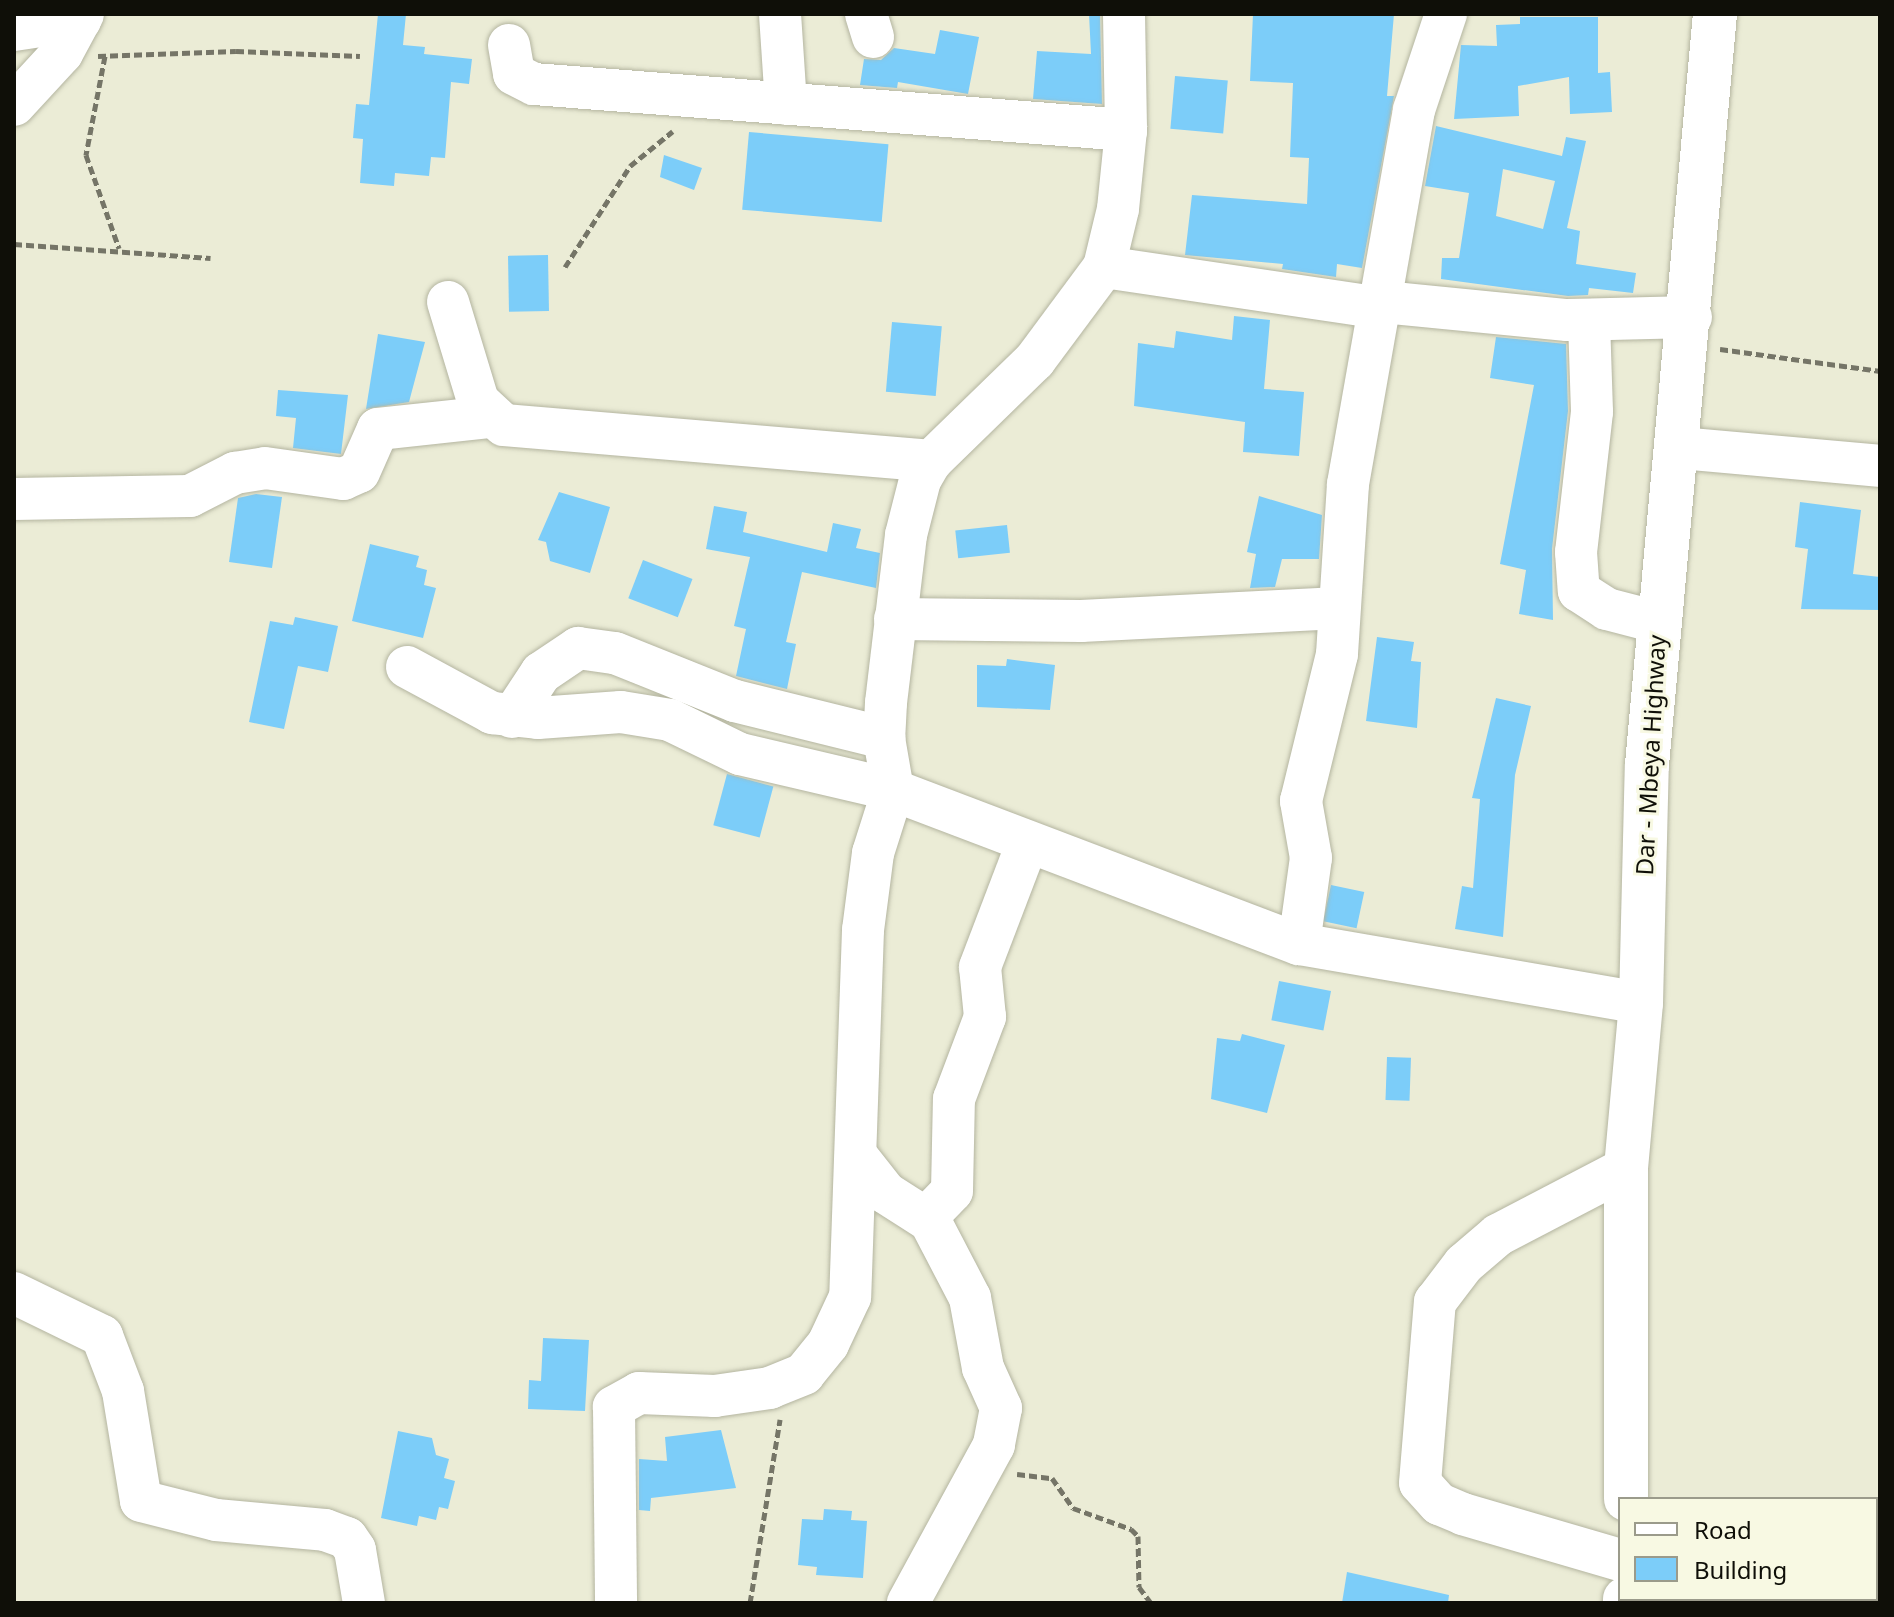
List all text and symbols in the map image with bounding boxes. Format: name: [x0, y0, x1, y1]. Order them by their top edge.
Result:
street label: Dar - Mbeya Highway: [1629, 634, 1671, 876]
legend: [1618, 1497, 1878, 1601]
text: Road: [1694, 1513, 1752, 1546]
text: Building: [1694, 1553, 1787, 1586]

